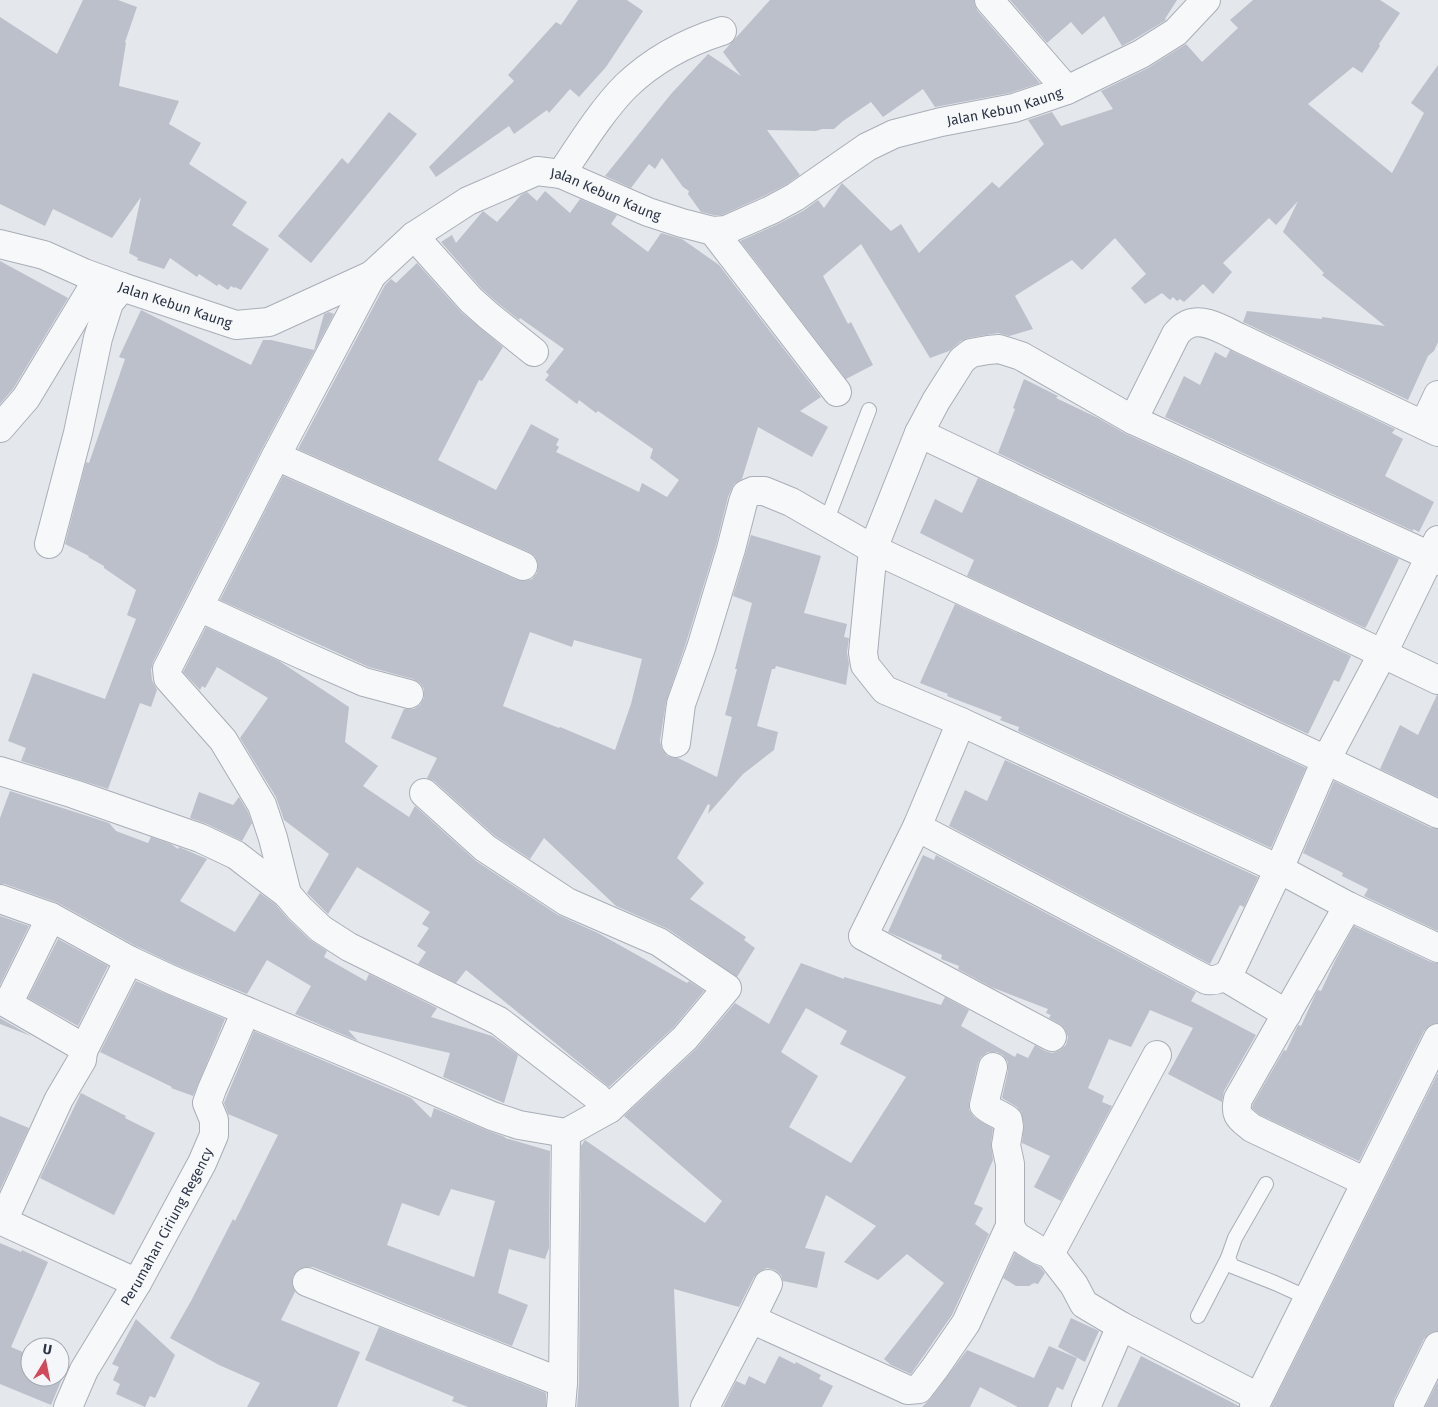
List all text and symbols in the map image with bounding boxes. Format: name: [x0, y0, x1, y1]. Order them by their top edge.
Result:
street label: Jalan Kebun Kaung: [945, 84, 1065, 129]
street label: Jalan Kebun Kaung: [549, 164, 664, 224]
street label: Jalan Kebun Kaung: [116, 278, 235, 332]
street label: Perumahan Ciriung Regency: [117, 1145, 216, 1309]
north arrow: [20, 1337, 70, 1387]
text: U: [41, 1341, 53, 1359]

